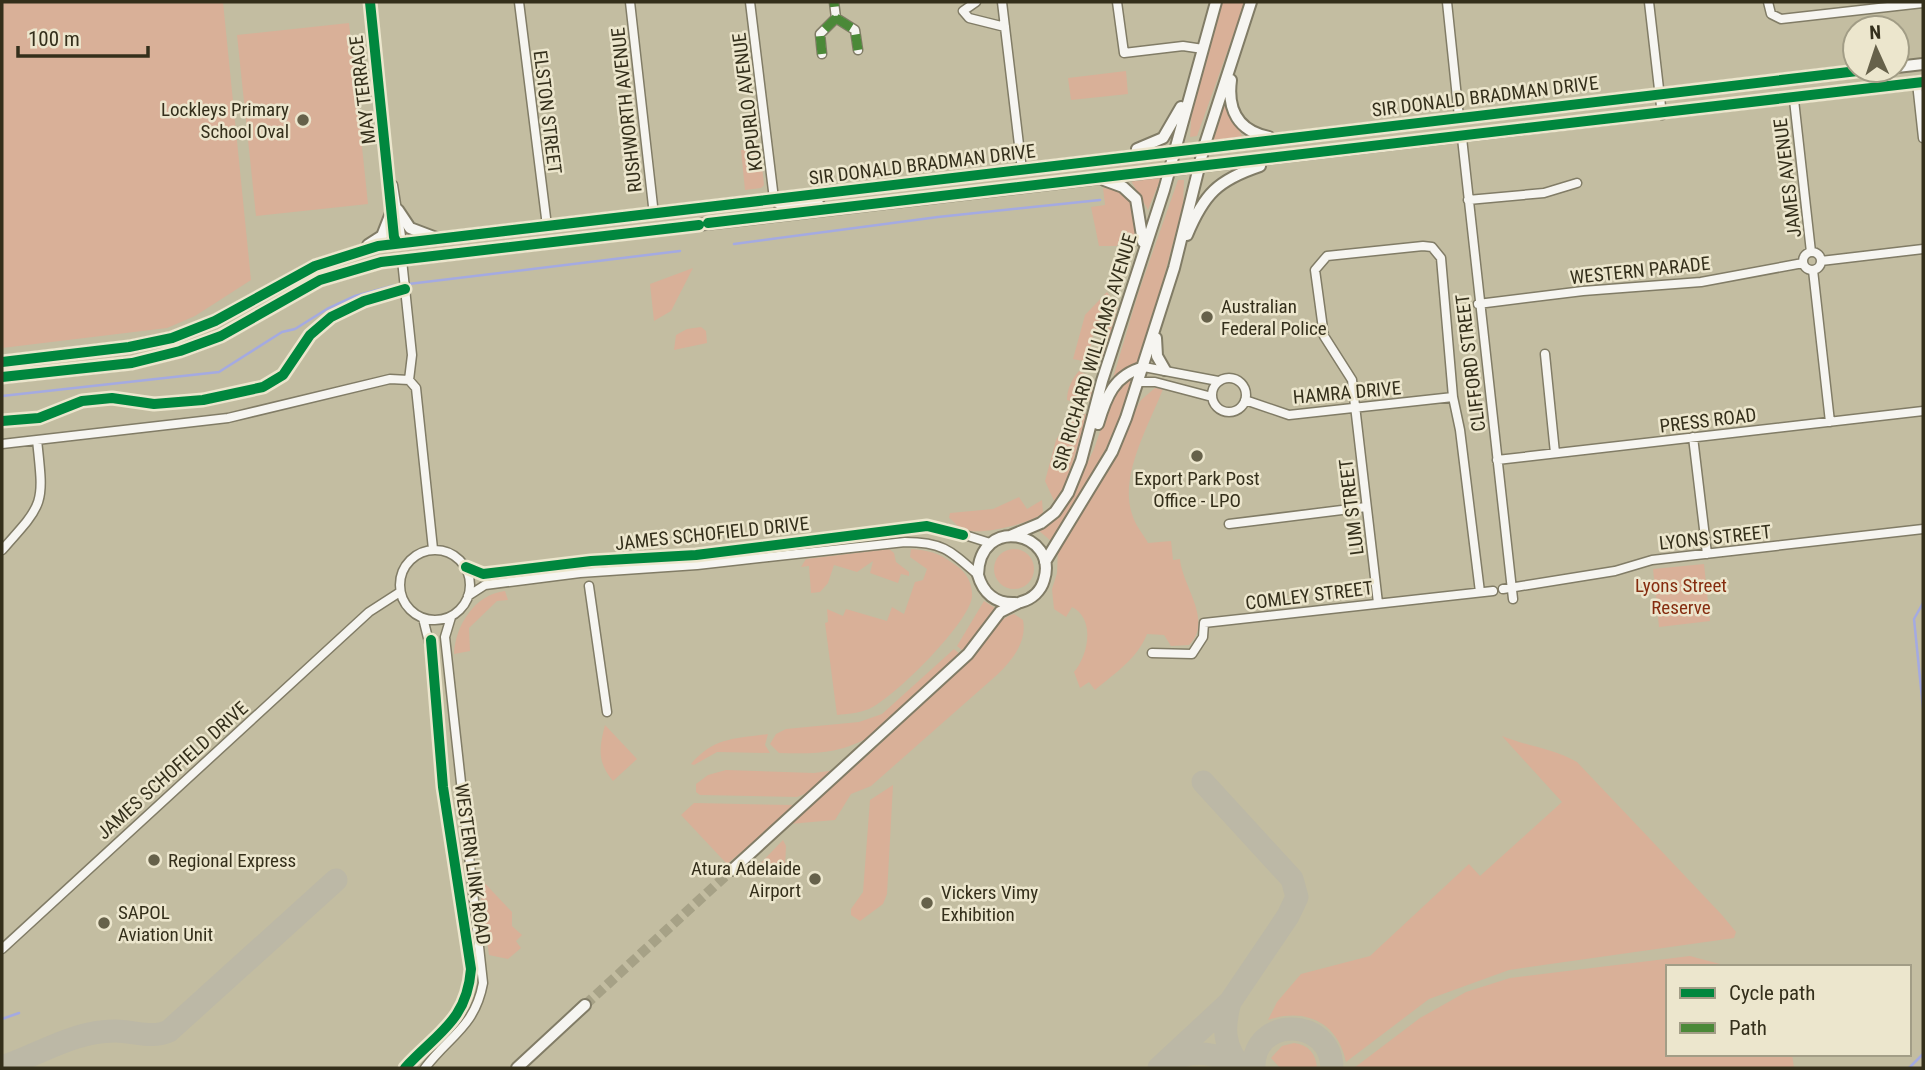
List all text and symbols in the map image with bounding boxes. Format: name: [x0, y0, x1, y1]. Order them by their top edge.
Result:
scale bar: [18, 14, 147, 58]
north arrow: [1841, 14, 1911, 84]
text: N: [1869, 21, 1882, 44]
street label: RUSHWORTH AVENUE: [606, 26, 647, 194]
text: 100 m: [28, 27, 80, 51]
street label: KOPURLO AVENUE: [728, 31, 767, 172]
street label: MAY TERRACE: [344, 34, 381, 146]
street label: ELSTON STREET: [529, 49, 567, 175]
street label: SIR DONALD BRADMAN DRIVE: [1370, 71, 1600, 122]
place label: Lockleys Primary School Oval: [161, 98, 289, 143]
marker: Lockleys Primary School Oval: [295, 112, 311, 128]
street label: JAMES AVENUE: [1769, 117, 1806, 239]
street label: SIR DONALD BRADMAN DRIVE: [807, 139, 1037, 190]
street label: SIR RICHARD WILLIAMS AVENUE: [1047, 231, 1142, 473]
street label: WESTERN PARADE: [1569, 252, 1711, 289]
street label: CLIFFORD STREET: [1451, 293, 1490, 433]
place label: Australian Federal Police: [1221, 295, 1327, 340]
marker: Australian Federal Police: [1199, 309, 1215, 325]
street label: HAMRA DRIVE: [1292, 376, 1402, 409]
street label: PRESS ROAD: [1658, 403, 1758, 438]
marker: Export Park Post Office - LPO: [1189, 448, 1205, 464]
street label: LUM STREET: [1334, 457, 1369, 556]
place label: Export Park Post Office - LPO: [1134, 467, 1260, 512]
street label: JAMES SCHOFIELD DRIVE: [614, 512, 810, 555]
street label: LYONS STREET: [1658, 520, 1772, 555]
park label: Lyons Street Reserve: [1635, 574, 1727, 619]
street label: COMLEY STREET: [1244, 576, 1374, 615]
street label: JAMES SCHOFIELD DRIVE: [92, 697, 253, 844]
street label: WESTERN LINK ROAD: [450, 782, 495, 946]
place label: Regional Express: [168, 849, 296, 872]
marker: Regional Express: [146, 852, 162, 868]
place label: Atura Adelaide Airport: [691, 857, 801, 902]
marker: Atura Adelaide Airport: [807, 871, 823, 887]
place label: Vickers Vimy Exhibition: [941, 881, 1038, 926]
marker: Vickers Vimy Exhibition: [919, 895, 935, 911]
place label: SAPOL Aviation Unit: [118, 901, 213, 946]
marker: SAPOL Aviation Unit: [96, 915, 112, 931]
legend: [1666, 965, 1911, 1056]
text: Cycle path: [1729, 981, 1815, 1005]
text: Path: [1729, 1016, 1767, 1040]

